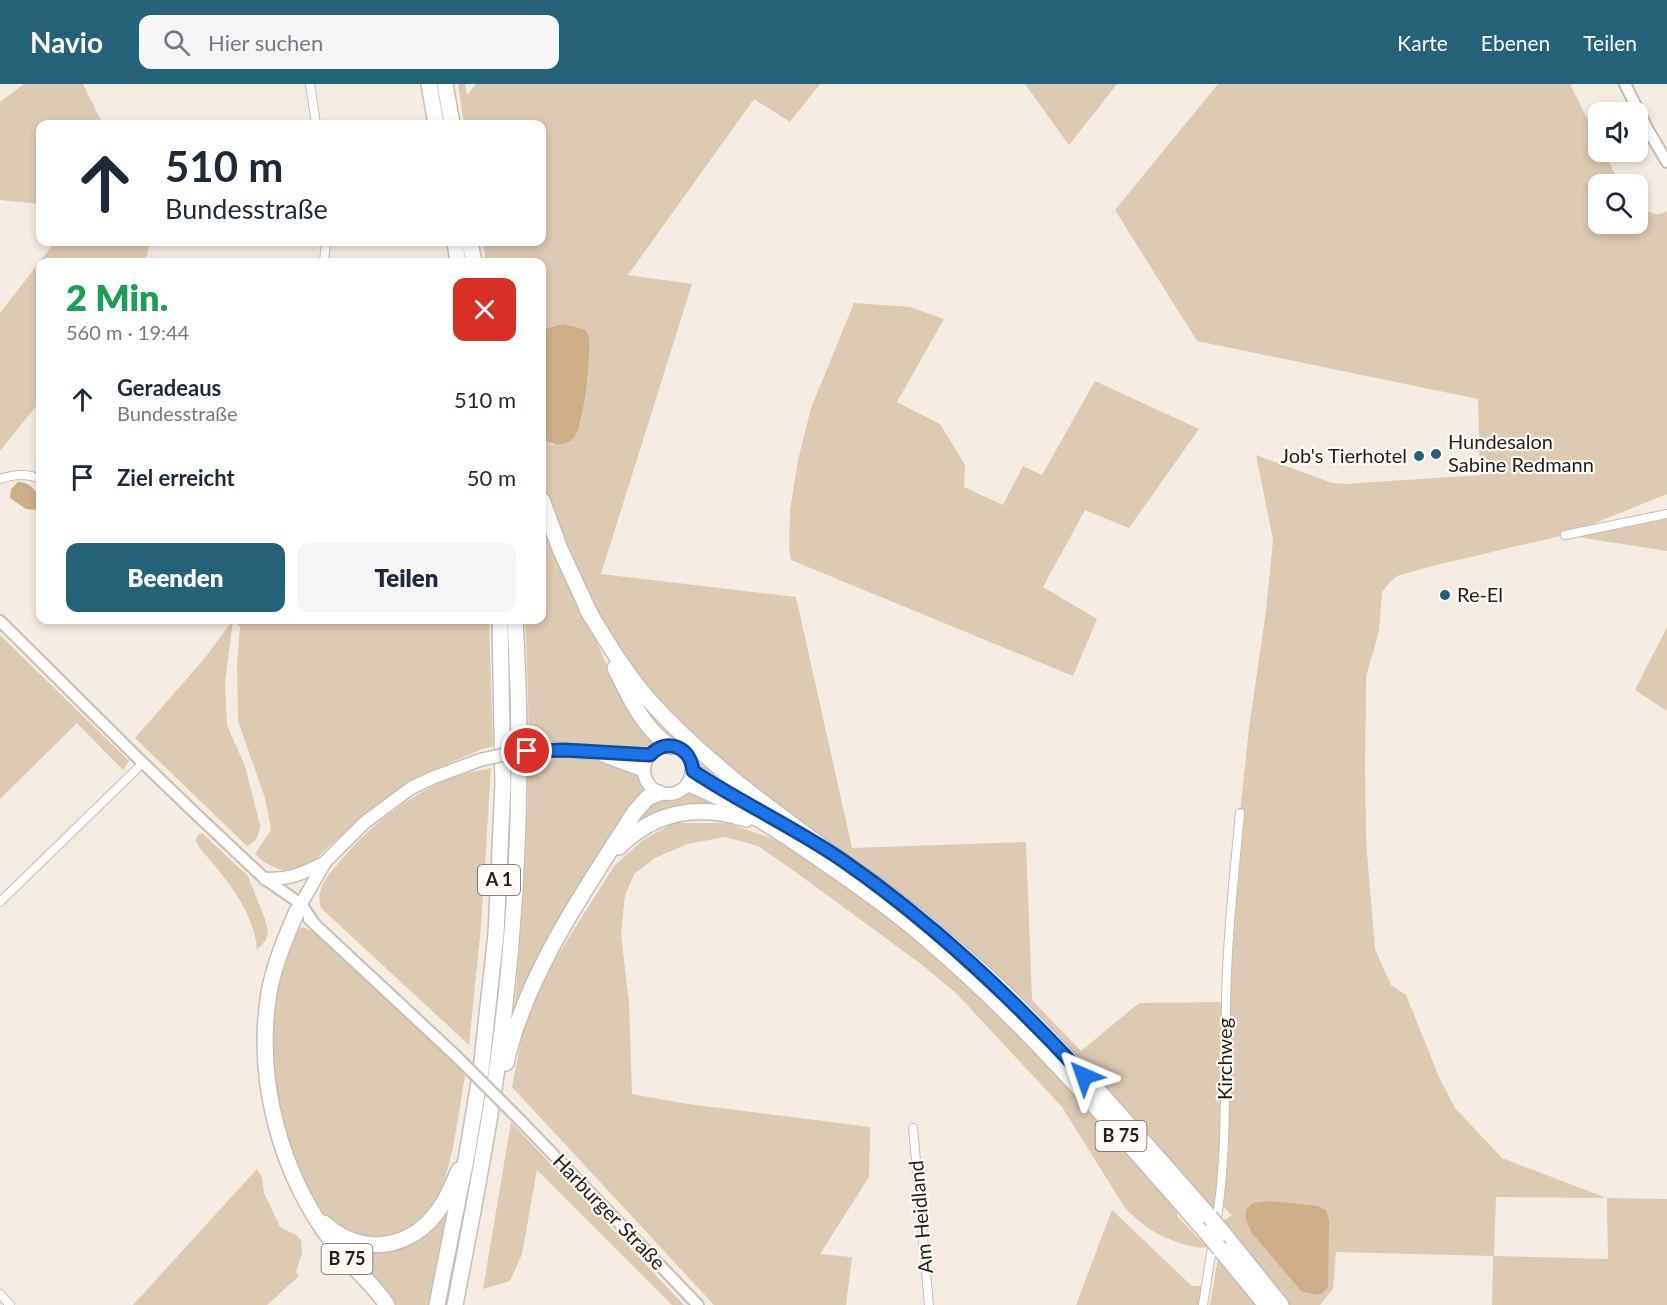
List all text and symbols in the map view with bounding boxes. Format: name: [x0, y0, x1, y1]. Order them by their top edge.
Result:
search box: [139, 15, 559, 69]
text: Navio: [30, 25, 103, 59]
icon: search: [160, 26, 193, 59]
text: Hier suchen: [208, 29, 323, 56]
text: Karte: [1397, 30, 1448, 55]
text: Ebenen: [1481, 30, 1550, 55]
text: Teilen: [1583, 30, 1637, 55]
map controls: [1588, 102, 1648, 234]
button: sound: [1588, 102, 1648, 162]
text: 510 m: [165, 141, 283, 191]
icon: ahead: [66, 144, 144, 222]
button: search: [1588, 174, 1648, 234]
text: Bundesstraße: [165, 192, 328, 225]
text: 2 Min.: [66, 275, 168, 319]
button: close: [453, 278, 516, 341]
text: 560 m · 19:44: [66, 320, 189, 344]
text: Geradeaus: [117, 374, 221, 401]
icon: ahead: [66, 383, 99, 416]
text: 510 m: [454, 386, 516, 413]
text: Bundesstraße: [117, 401, 238, 425]
place label: Hundesalon Sabine Redmann: [1448, 429, 1594, 476]
place label: Job's Tierhotel: [1281, 443, 1407, 467]
marker: Hundesalon Sabine Redmann: [1429, 447, 1443, 461]
marker: Job's Tierhotel: [1412, 449, 1426, 463]
icon: arrive: [66, 461, 99, 494]
text: Ziel erreicht: [117, 464, 235, 491]
text: 50 m: [467, 464, 516, 491]
button: Beenden: [66, 543, 285, 612]
button: Teilen: [297, 543, 516, 612]
place label: Re-El: [1457, 582, 1503, 606]
marker: Re-El: [1438, 588, 1452, 602]
pin: [501, 725, 552, 776]
icon: arrive: [510, 734, 543, 767]
road number: A 1: [478, 865, 520, 895]
street label: Kirchweg: [1212, 1018, 1236, 1100]
position arrow: [1052, 1044, 1116, 1108]
road number: B 75: [1096, 1121, 1146, 1151]
street label: Harburger Straße: [549, 1149, 671, 1274]
street label: Am Heidland: [903, 1159, 937, 1275]
road number: B 75: [322, 1244, 372, 1274]

